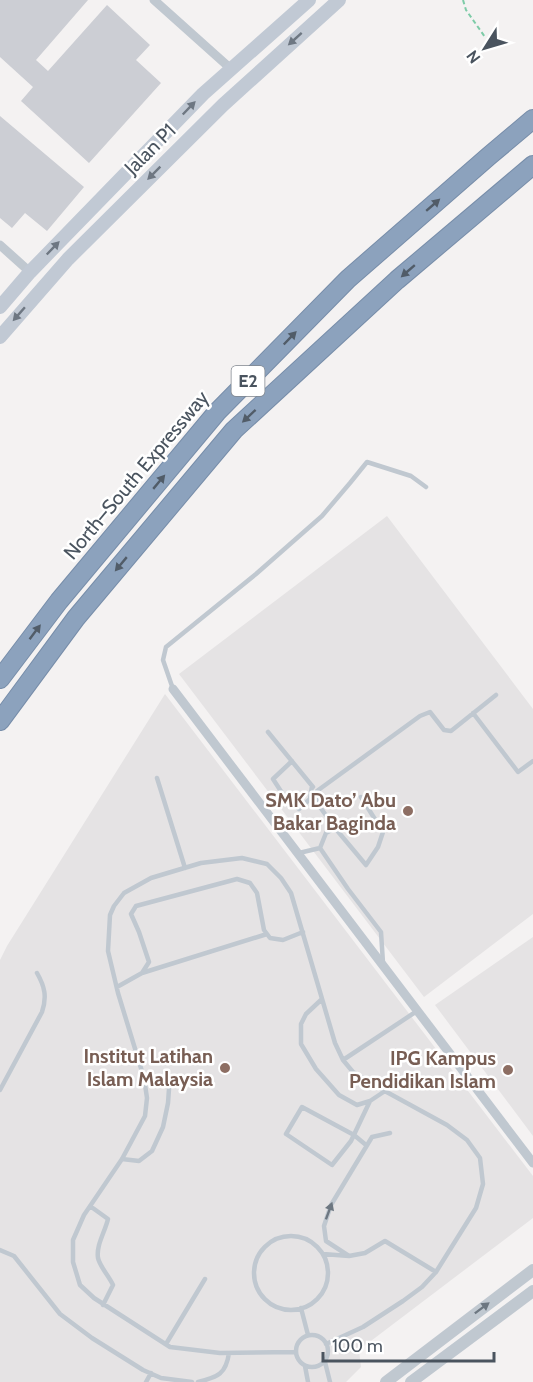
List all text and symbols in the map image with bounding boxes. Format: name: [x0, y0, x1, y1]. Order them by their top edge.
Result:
north arrow: [455, 18, 515, 78]
one-way arrow: [288, 32, 303, 45]
text: N: [462, 46, 484, 67]
one-way arrow: [182, 101, 195, 116]
street label: Jalan P1: [119, 118, 181, 180]
one-way arrow: [147, 166, 161, 180]
one-way arrow: [425, 199, 440, 212]
one-way arrow: [46, 242, 60, 256]
one-way arrow: [401, 264, 416, 277]
one-way arrow: [12, 307, 26, 322]
one-way arrow: [283, 331, 297, 345]
road number: E2: [232, 366, 264, 396]
street label: North–South Expressway: [58, 386, 214, 564]
one-way arrow: [242, 409, 256, 423]
one-way arrow: [152, 475, 165, 490]
one-way arrow: [115, 556, 128, 572]
one-way arrow: [29, 625, 41, 641]
place label: SMK Dato’ Abu Bakar Baginda: [265, 788, 396, 835]
marker: SMK Dato’ Abu Bakar Baginda: [401, 804, 415, 818]
place label: Institut Latihan Islam Malaysia: [84, 1044, 213, 1091]
place label: IPG Kampus Pendidikan Islam: [349, 1046, 496, 1093]
marker: Institut Latihan Islam Malaysia: [218, 1061, 232, 1075]
marker: IPG Kampus Pendidikan Islam: [501, 1063, 515, 1077]
one-way arrow: [325, 1202, 334, 1220]
one-way arrow: [475, 1303, 490, 1315]
scale bar: [323, 1325, 494, 1363]
text: 100 m: [332, 1335, 383, 1357]

